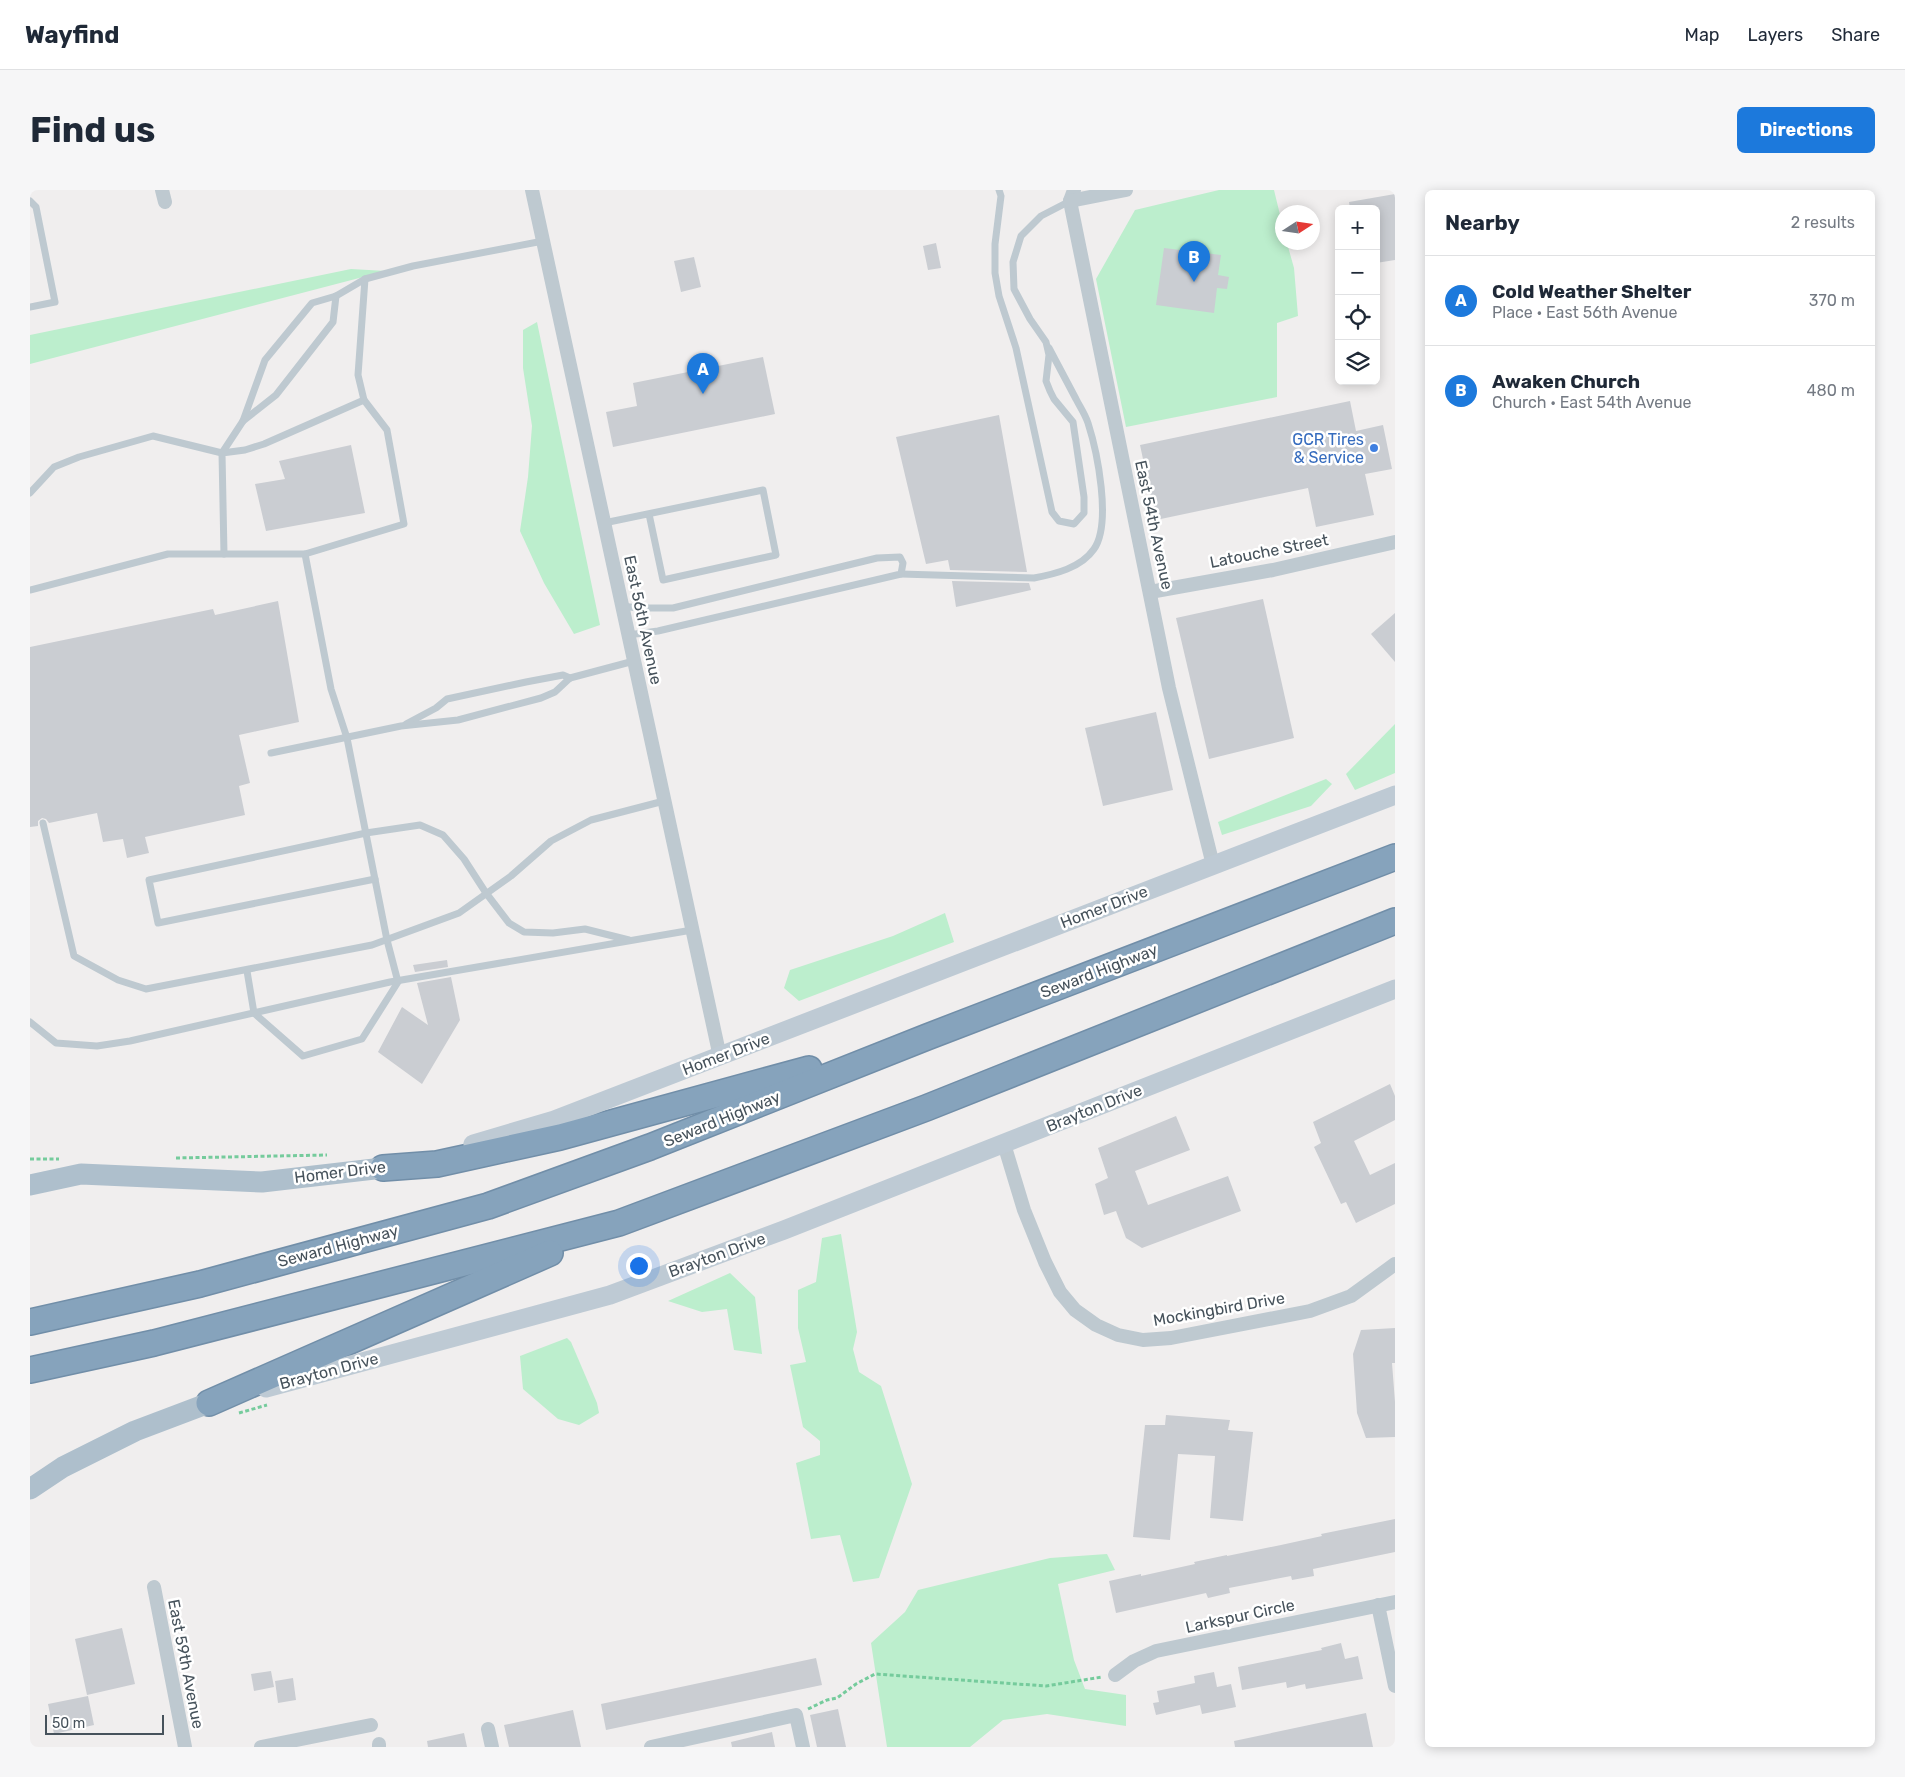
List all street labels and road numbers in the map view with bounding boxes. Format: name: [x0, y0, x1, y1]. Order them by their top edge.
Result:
street label: East 54th Avenue: [1131, 459, 1177, 591]
street label: Latouche Street: [1208, 530, 1330, 572]
street label: East 56th Avenue: [620, 554, 666, 686]
street label: Homer Drive: [1058, 882, 1150, 932]
street label: Seward Highway: [1038, 940, 1160, 1002]
street label: Homer Drive: [680, 1029, 772, 1079]
street label: Brayton Drive: [1043, 1080, 1145, 1136]
street label: Seward Highway: [661, 1087, 783, 1151]
street label: Homer Drive: [293, 1157, 387, 1187]
street label: Seward Highway: [276, 1221, 401, 1271]
street label: Brayton Drive: [666, 1229, 768, 1281]
street label: Mockingbird Drive: [1152, 1288, 1286, 1330]
street label: Brayton Drive: [277, 1349, 381, 1393]
street label: Larkspur Circle: [1184, 1595, 1296, 1637]
street label: East 59th Avenue: [164, 1598, 208, 1730]

